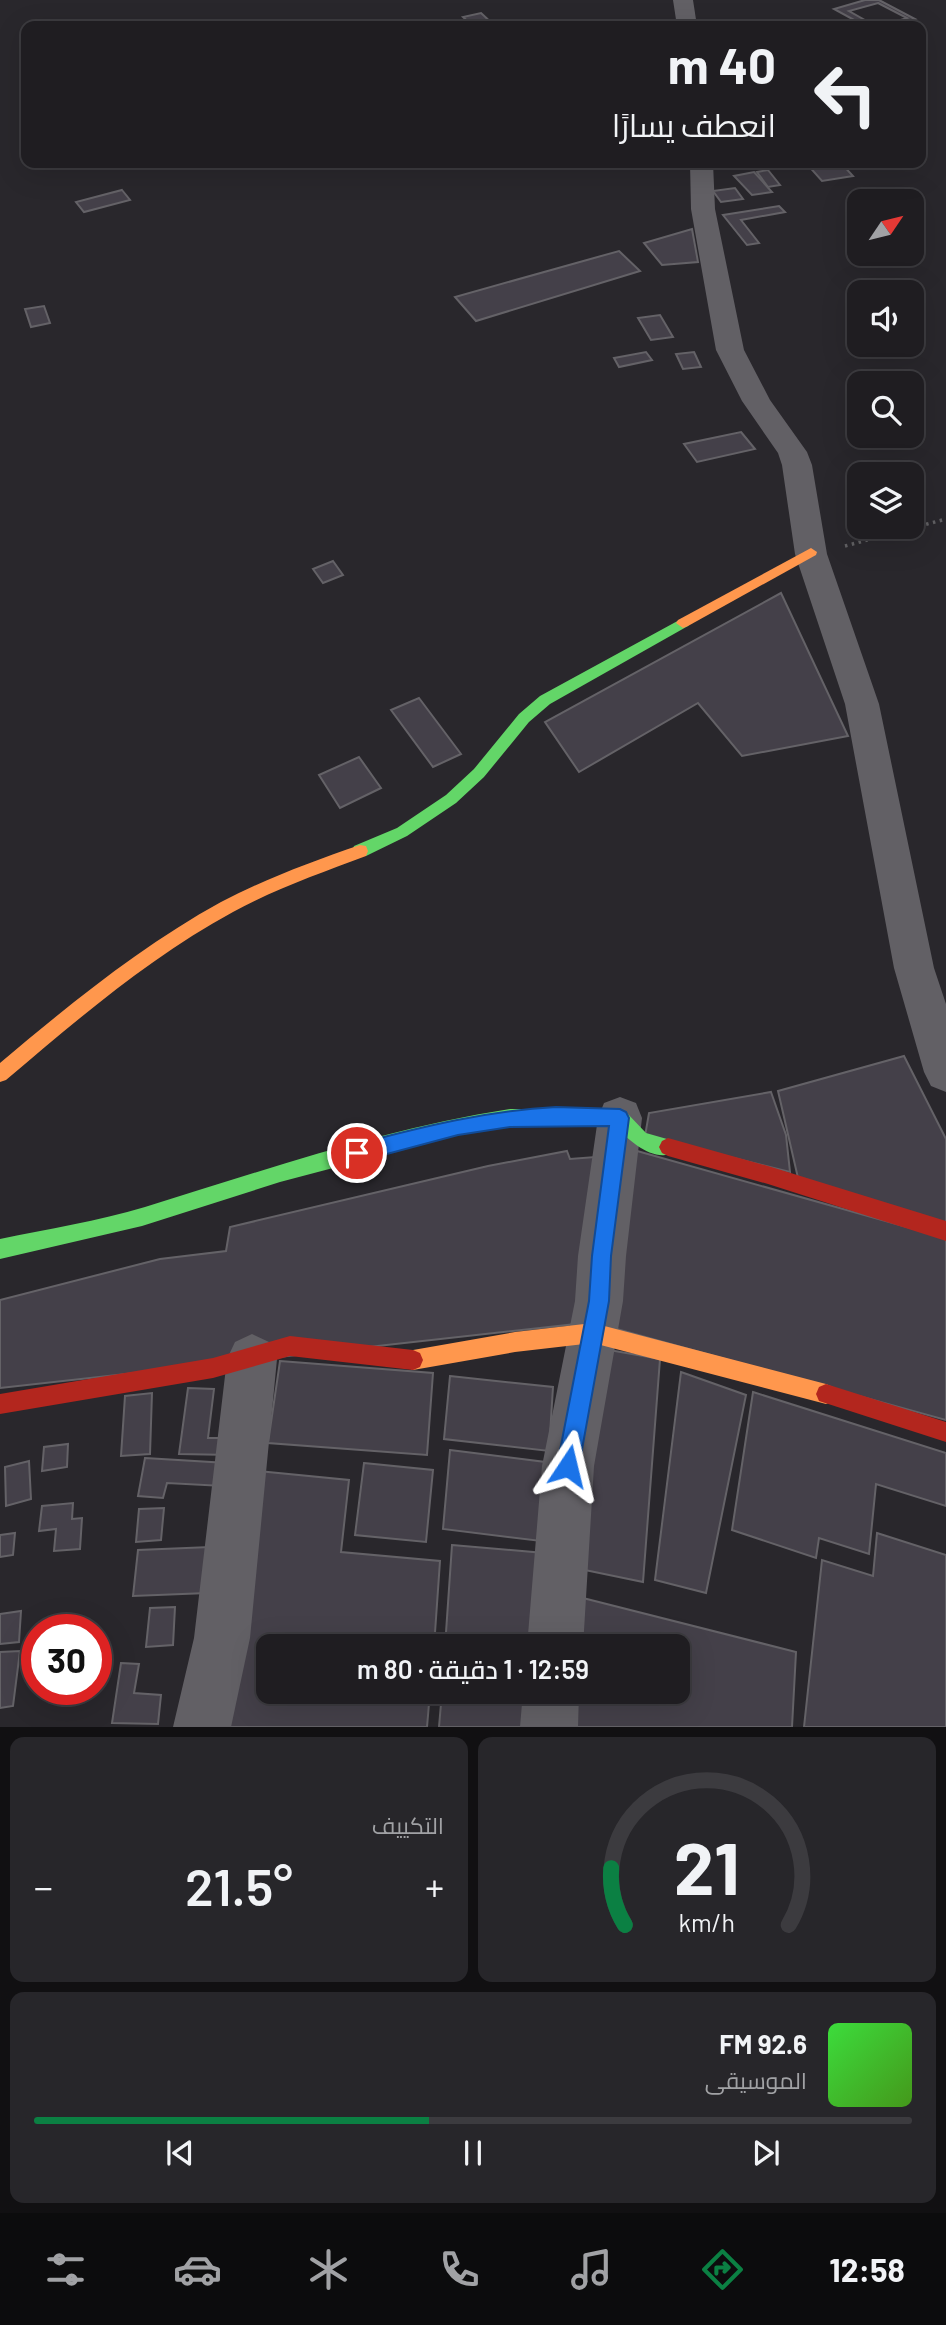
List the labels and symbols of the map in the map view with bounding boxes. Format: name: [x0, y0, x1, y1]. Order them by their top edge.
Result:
north arrow: [847, 189, 924, 266]
pin: [327, 1123, 387, 1183]
position arrow: [531, 1429, 605, 1503]
speed limit sign: 30: [21, 1614, 112, 1705]

